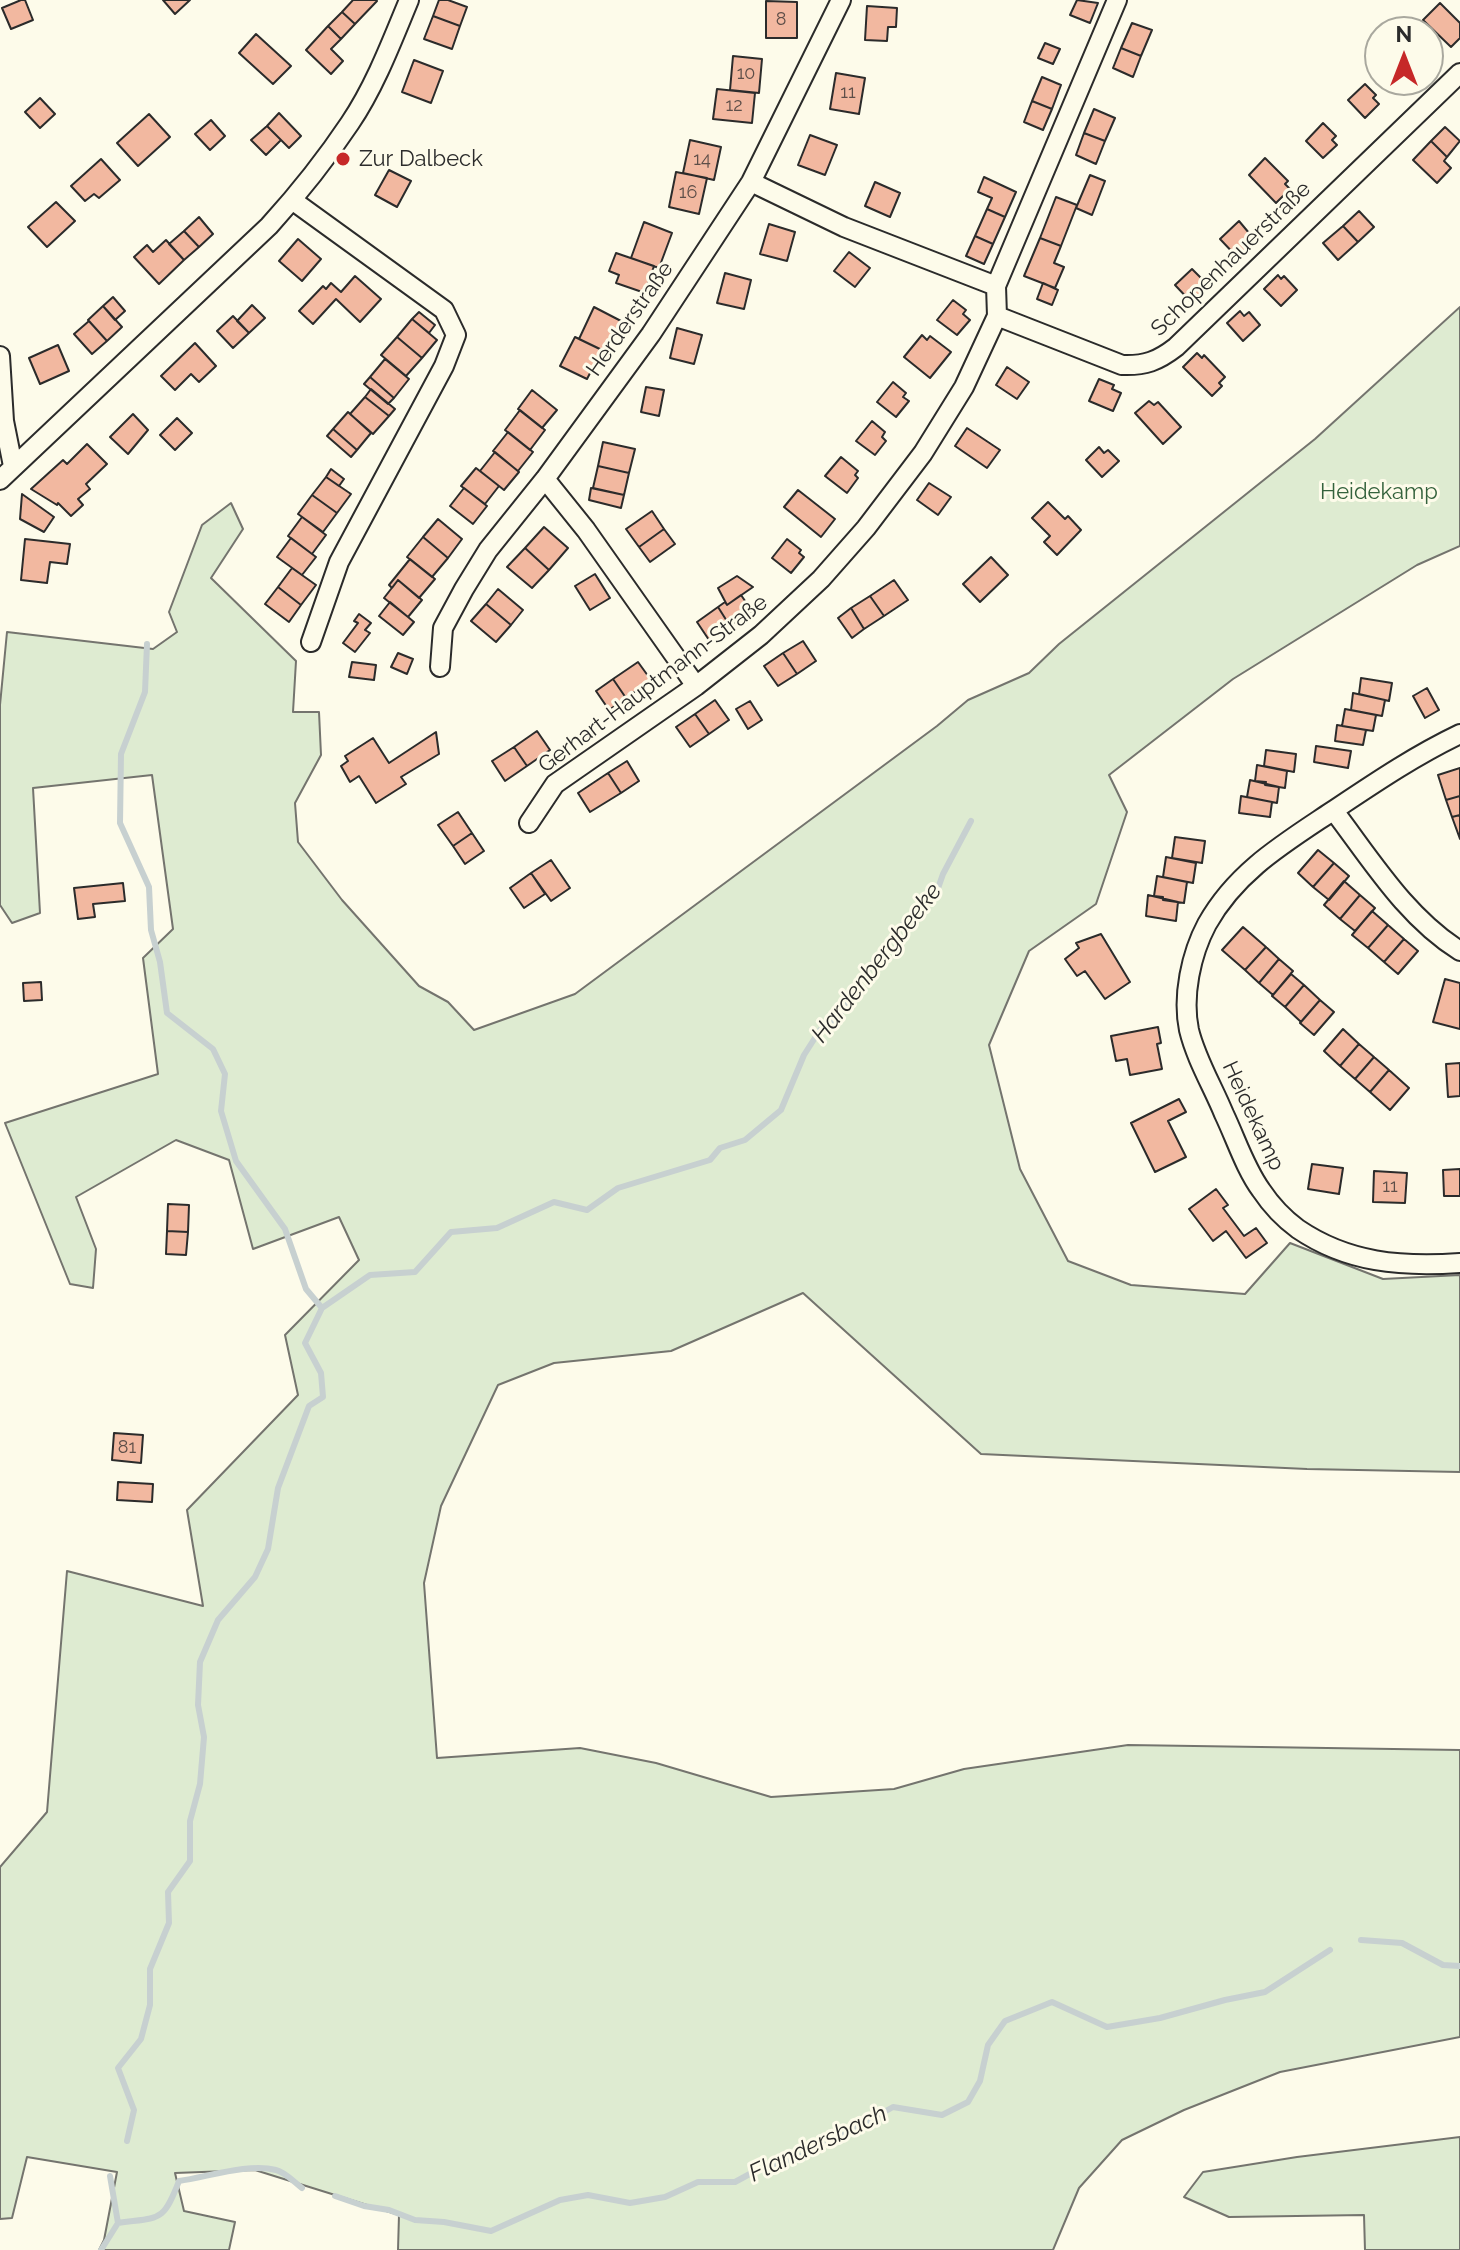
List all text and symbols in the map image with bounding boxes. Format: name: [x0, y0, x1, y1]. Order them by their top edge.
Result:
house number: 8: [776, 9, 786, 31]
north arrow: [1364, 16, 1444, 96]
text: N: [1396, 21, 1412, 47]
house number: 10: [737, 63, 755, 85]
house number: 11: [840, 82, 856, 104]
house number: 12: [725, 95, 743, 117]
place label: Zur Dalbeck: [359, 146, 483, 172]
house number: 14: [693, 149, 711, 171]
marker: Zur Dalbeck: [334, 150, 352, 168]
street label: Schopenhauerstraße: [1146, 176, 1316, 342]
house number: 16: [679, 182, 697, 204]
street label: Herderstraße: [581, 257, 679, 381]
park label: Heidekamp: [1320, 479, 1438, 505]
street label: Gerhart-Hauptmann-Straße: [533, 589, 773, 779]
water label: Hardenbergbeeke: [806, 878, 948, 1048]
street label: Heidekamp: [1216, 1057, 1290, 1175]
house number: 11: [1382, 1176, 1398, 1198]
house number: 81: [118, 1437, 136, 1459]
water label: Flandersbach: [744, 2099, 892, 2189]

